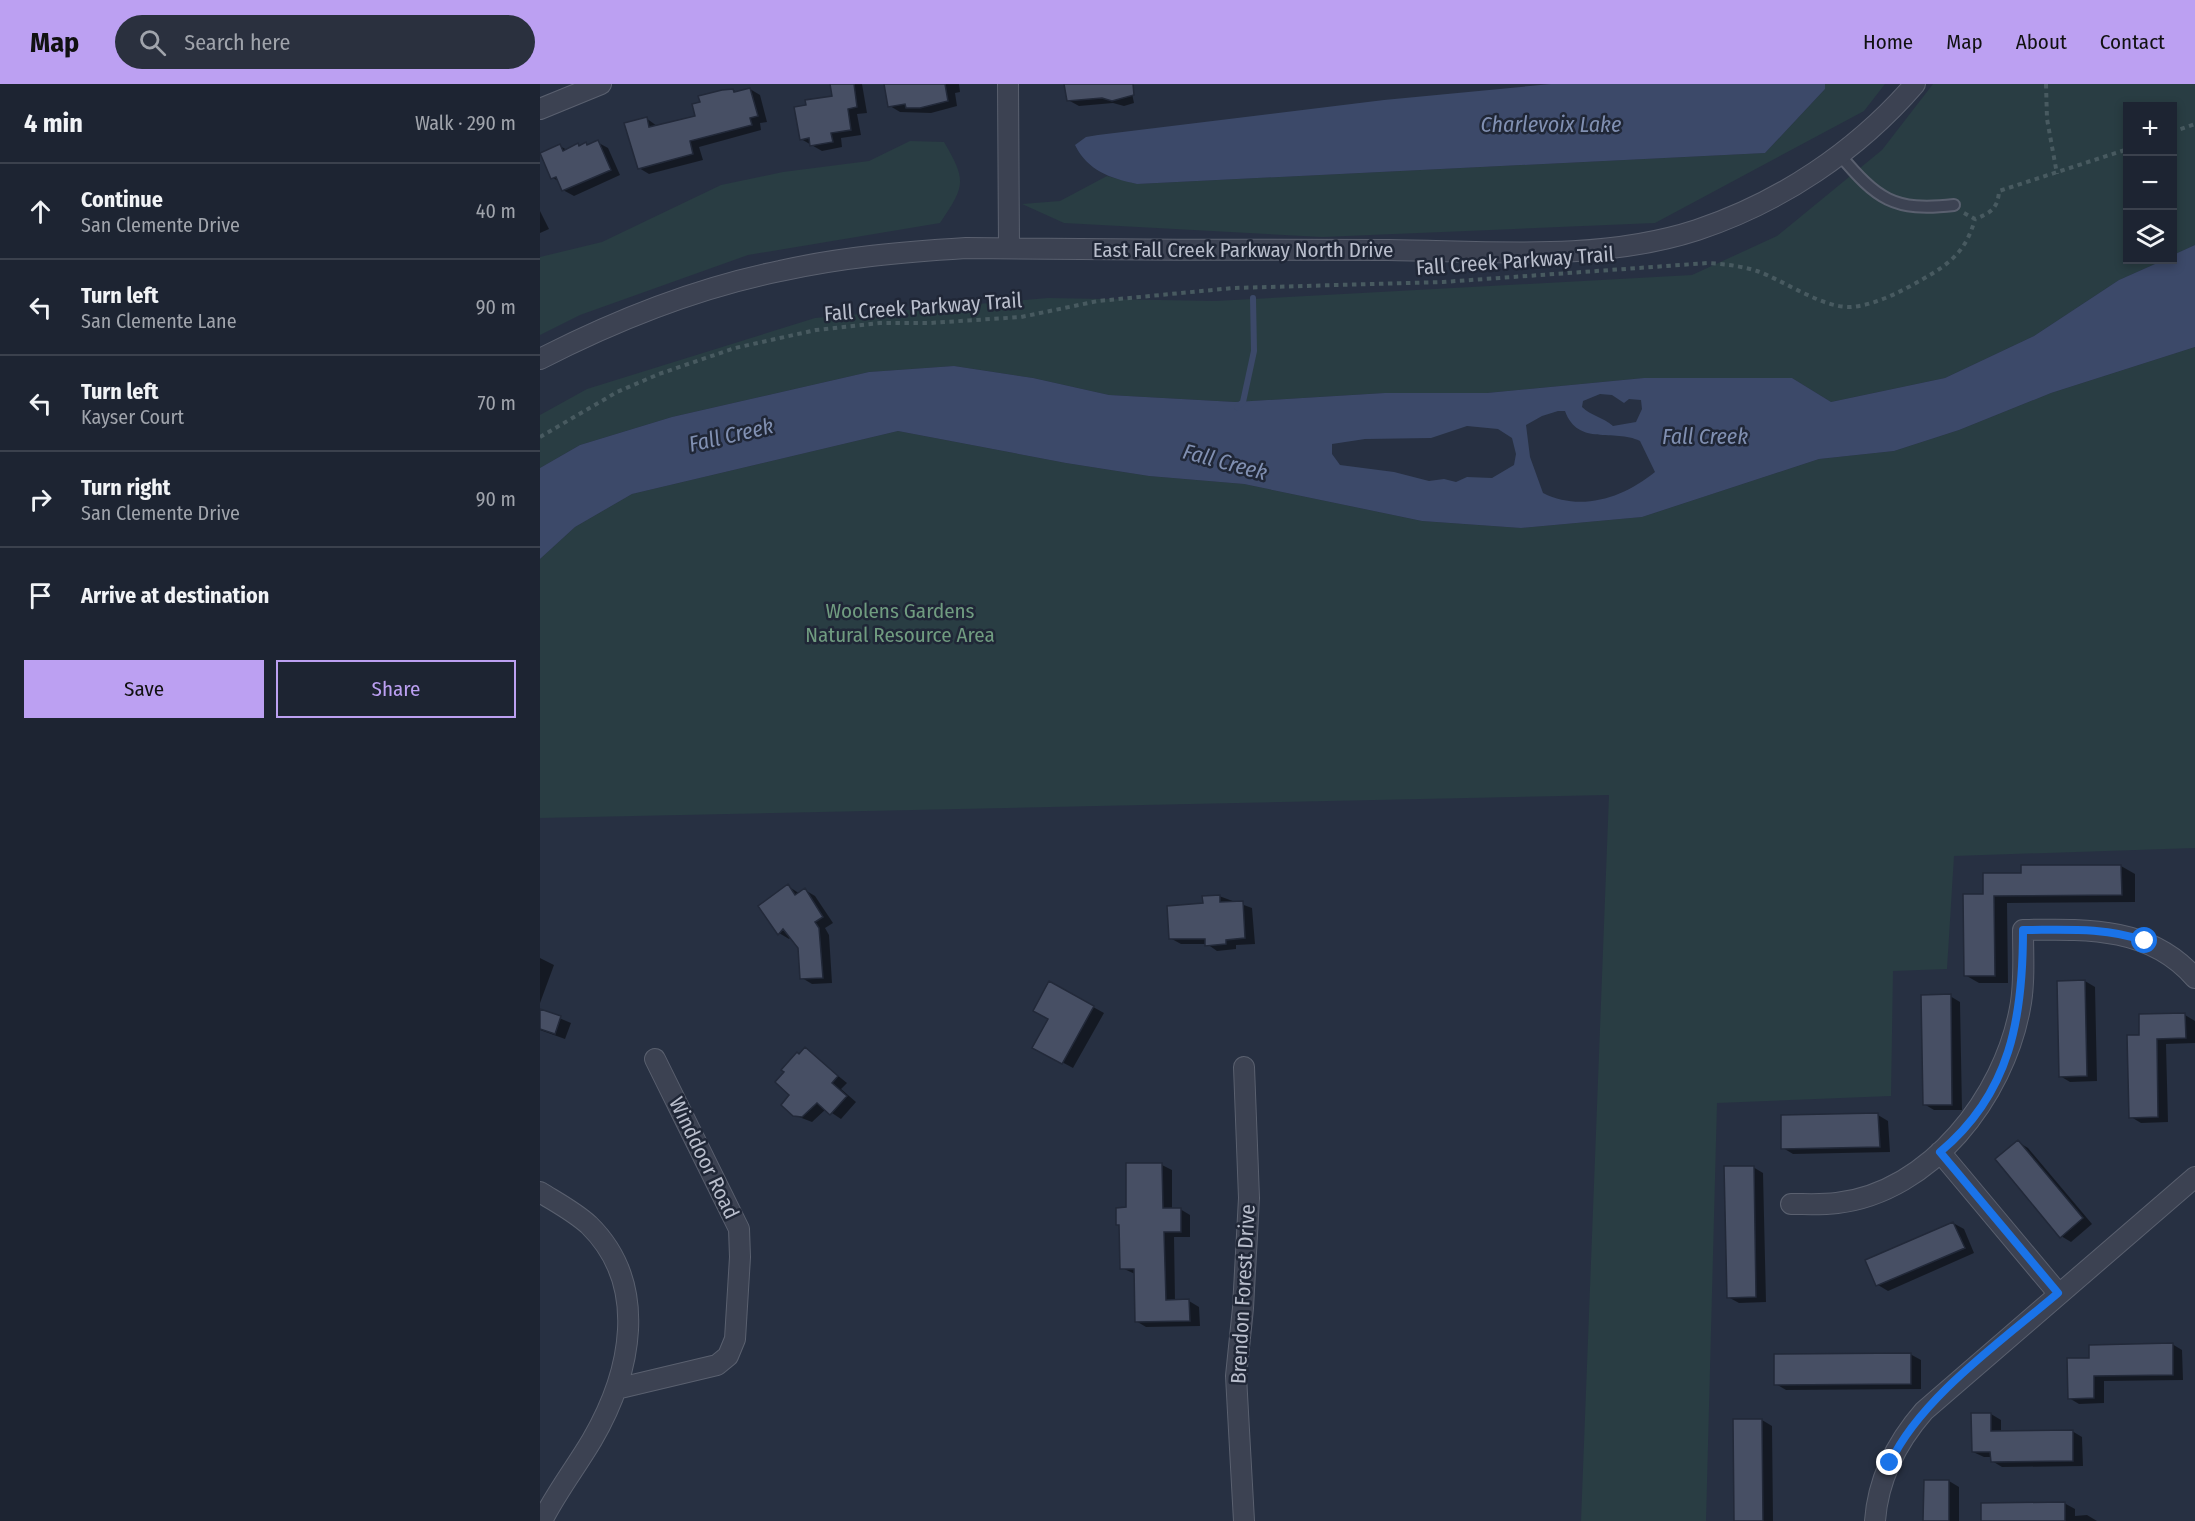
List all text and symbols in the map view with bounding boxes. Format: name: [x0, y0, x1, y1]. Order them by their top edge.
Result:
search box: [115, 15, 535, 69]
text: Map: [30, 26, 79, 59]
icon: search: [136, 26, 169, 59]
text: Search here: [184, 29, 290, 56]
text: Home: [1863, 29, 1913, 55]
text: Map: [1946, 29, 1983, 55]
text: About: [2016, 29, 2067, 55]
text: Contact: [2100, 29, 2165, 55]
map controls: [2123, 102, 2177, 264]
button: +: [2123, 102, 2177, 156]
text: 4 min: [24, 108, 83, 139]
text: Walk · 290 m: [415, 111, 516, 135]
water label: Charlevoix Lake: [1481, 111, 1621, 138]
button: −: [2123, 156, 2177, 210]
text: Continue: [81, 186, 163, 213]
icon: ahead: [24, 195, 57, 228]
text: 40 m: [476, 199, 516, 223]
button: layers: [2123, 210, 2177, 264]
text: San Clemente Drive: [81, 213, 240, 237]
street label: East Fall Creek Parkway North Drive: [1093, 237, 1393, 263]
street label: Fall Creek Parkway Trail: [1415, 241, 1615, 281]
text: Turn left: [81, 282, 159, 309]
street label: Fall Creek Parkway Trail: [823, 287, 1023, 327]
icon: left: [24, 291, 57, 324]
text: 90 m: [476, 295, 516, 319]
text: San Clemente Lane: [81, 309, 237, 333]
text: Turn left: [81, 378, 159, 405]
icon: left: [24, 387, 57, 420]
text: 70 m: [478, 391, 516, 415]
text: Kayser Court: [81, 405, 184, 429]
water label: Fall Creek: [686, 412, 776, 458]
water label: Fall Creek: [1662, 423, 1748, 450]
water label: Fall Creek: [1180, 438, 1270, 486]
text: Turn right: [81, 474, 170, 501]
icon: right: [24, 483, 57, 516]
text: 90 m: [476, 487, 516, 511]
text: San Clemente Drive: [81, 501, 240, 525]
icon: arrive: [24, 579, 57, 612]
text: Arrive at destination: [81, 582, 269, 609]
park label: Woolens Gardens Natural Resource Area: [805, 598, 995, 648]
button: Save: [24, 660, 264, 718]
button: Share: [276, 660, 516, 718]
route start: [2131, 927, 2157, 953]
street label: Winddoor Road: [663, 1093, 745, 1223]
street label: Brendon Forest Drive: [1225, 1204, 1261, 1384]
route end: [1876, 1449, 1902, 1475]

